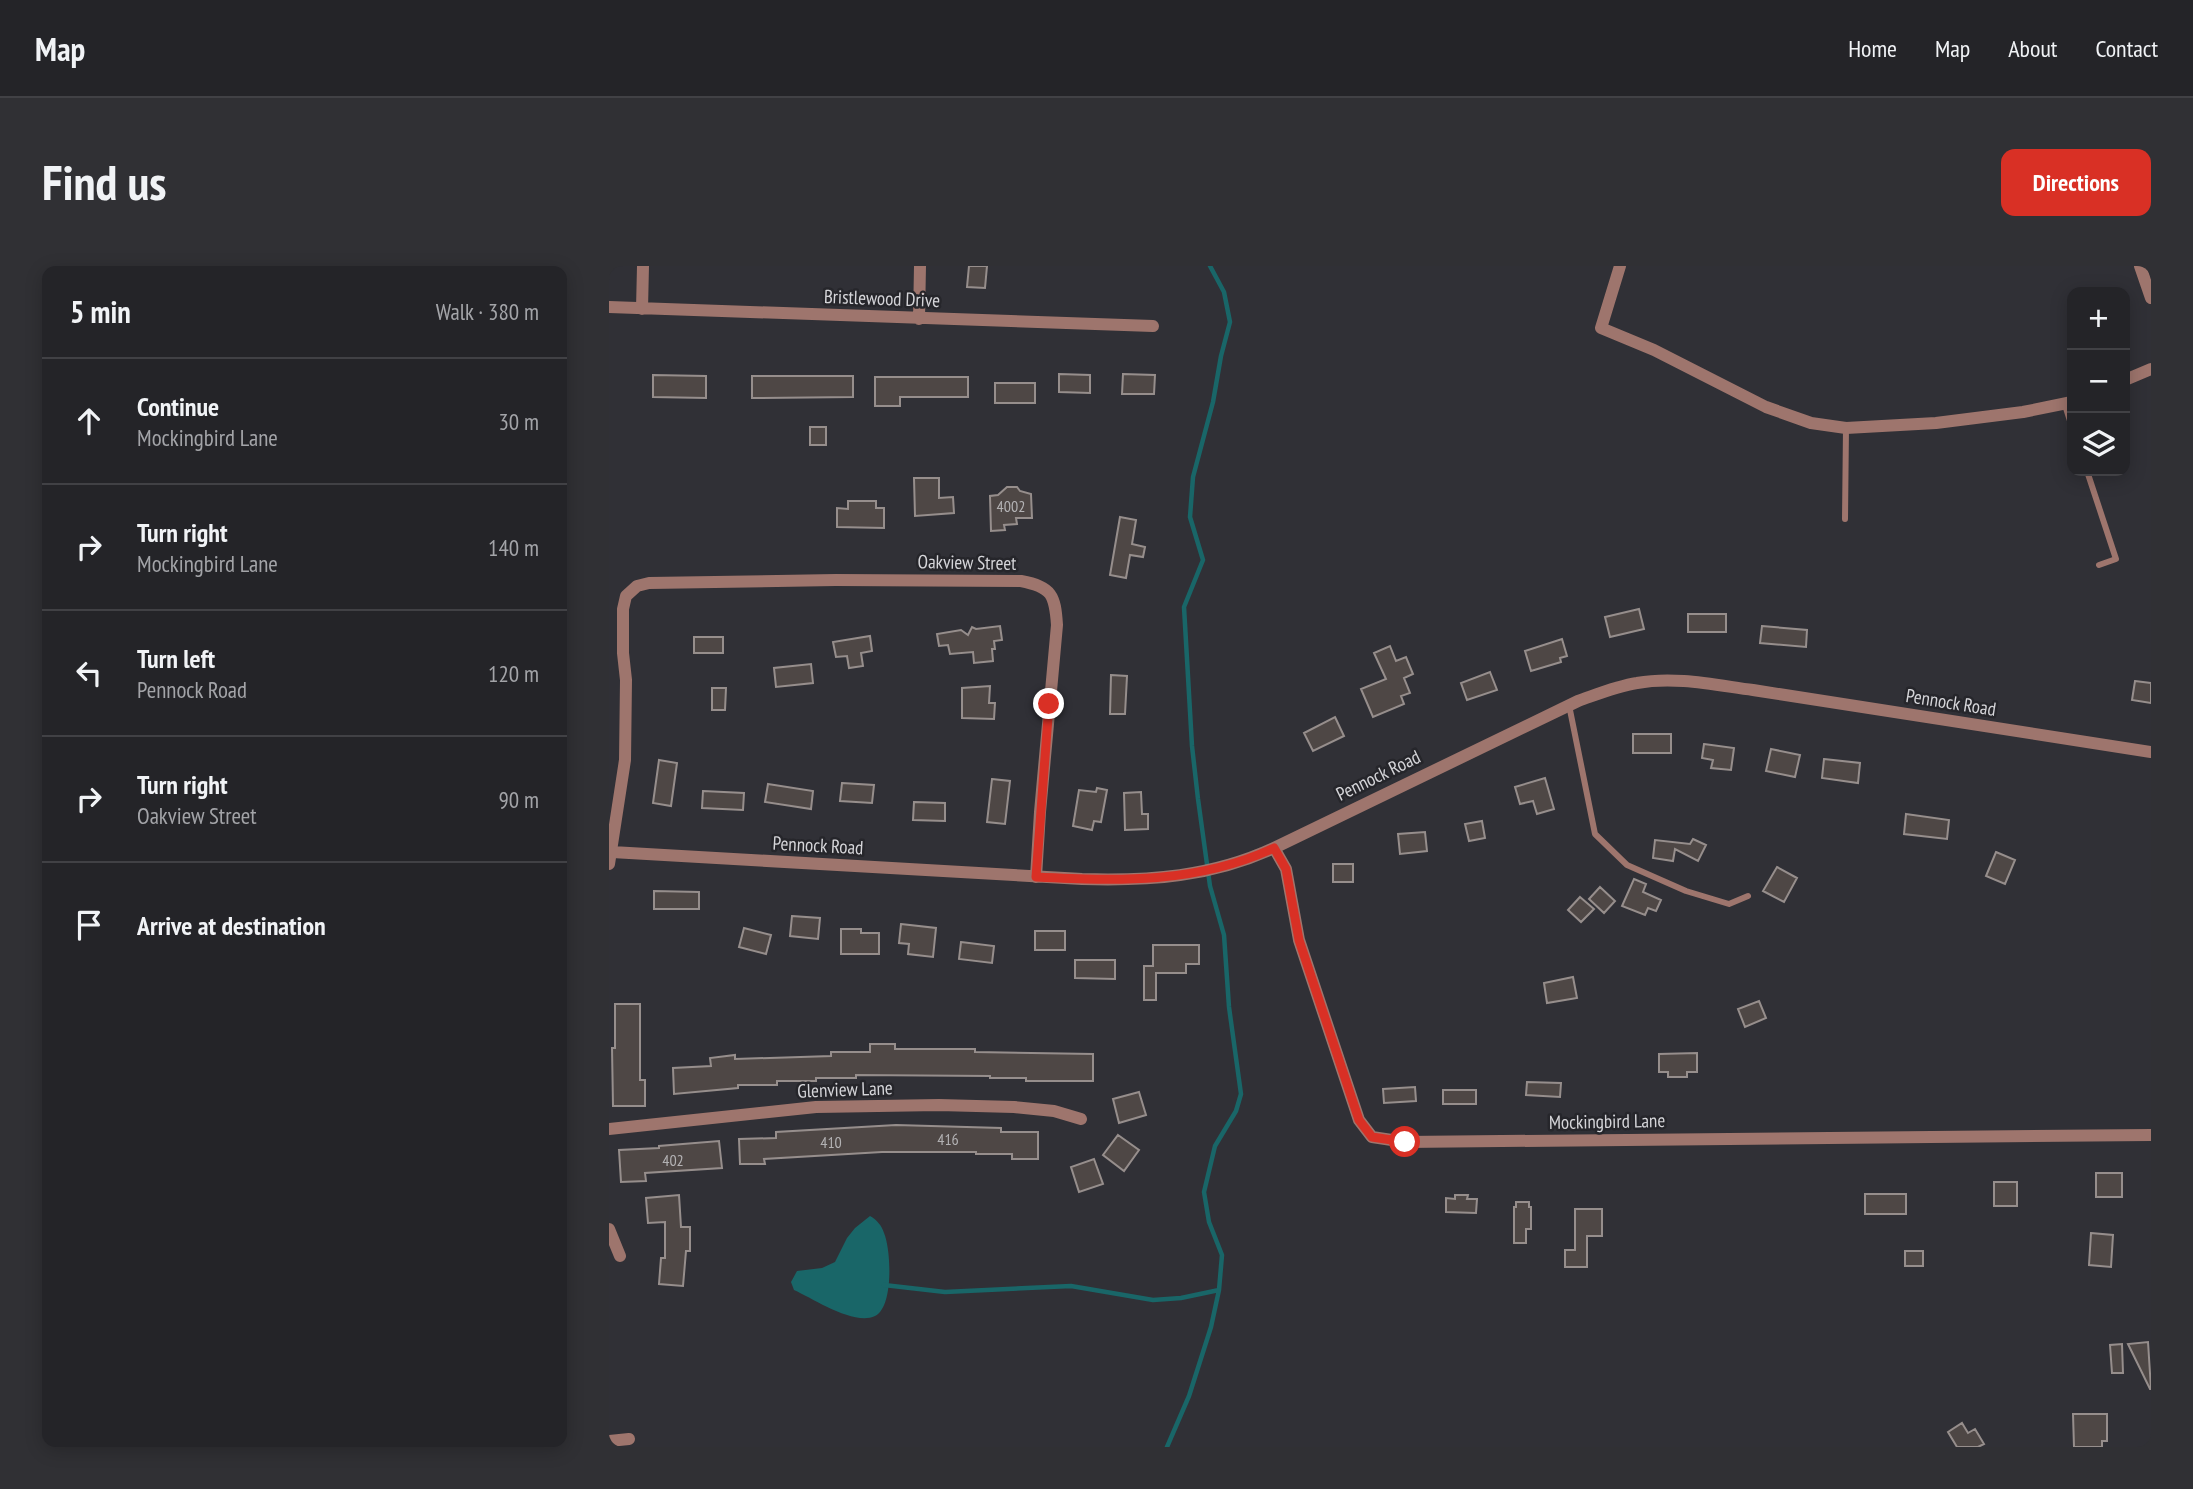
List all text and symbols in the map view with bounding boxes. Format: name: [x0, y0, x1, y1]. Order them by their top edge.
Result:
text: Map: [35, 27, 85, 70]
text: Home: [1848, 33, 1897, 64]
text: Map: [1935, 33, 1970, 64]
text: About: [2008, 33, 2057, 64]
text: Contact: [2095, 33, 2158, 64]
button: Directions: [2001, 149, 2151, 216]
text: Find us: [42, 150, 166, 214]
street label: Bristlewood Drive: [823, 284, 941, 312]
map controls: [2067, 287, 2130, 476]
button: +: [2067, 287, 2130, 350]
text: 5 min: [70, 292, 131, 331]
text: Walk · 380 m: [436, 297, 539, 326]
button: −: [2067, 350, 2130, 413]
text: Continue: [137, 390, 219, 423]
icon: ahead: [70, 402, 108, 440]
text: 30 m: [498, 407, 539, 436]
button: layers: [2067, 413, 2130, 476]
text: Mockingbird Lane: [137, 423, 278, 452]
house number: 4002: [997, 496, 1025, 516]
text: Turn right: [137, 516, 228, 549]
icon: right: [70, 528, 108, 566]
text: 140 m: [488, 533, 539, 562]
text: Mockingbird Lane: [137, 549, 278, 578]
street label: Oakview Street: [917, 549, 1017, 575]
text: Turn left: [137, 642, 215, 675]
icon: left: [70, 654, 108, 692]
text: 120 m: [488, 659, 539, 688]
text: Pennock Road: [137, 675, 247, 704]
street label: Pennock Road: [1904, 683, 1998, 721]
route end: [1033, 688, 1064, 719]
street label: Pennock Road: [1332, 744, 1424, 806]
text: Turn right: [137, 768, 228, 801]
icon: right: [70, 780, 108, 818]
text: 90 m: [498, 785, 539, 814]
text: Oakview Street: [137, 801, 257, 830]
street label: Pennock Road: [772, 831, 864, 859]
icon: arrive: [70, 906, 108, 944]
text: Arrive at destination: [137, 909, 326, 942]
street label: Glenview Lane: [797, 1075, 893, 1103]
street label: Mockingbird Lane: [1549, 1108, 1666, 1134]
route start: [1389, 1126, 1420, 1157]
house number: 416: [937, 1129, 959, 1149]
house number: 410: [820, 1132, 842, 1152]
house number: 402: [662, 1150, 684, 1170]

